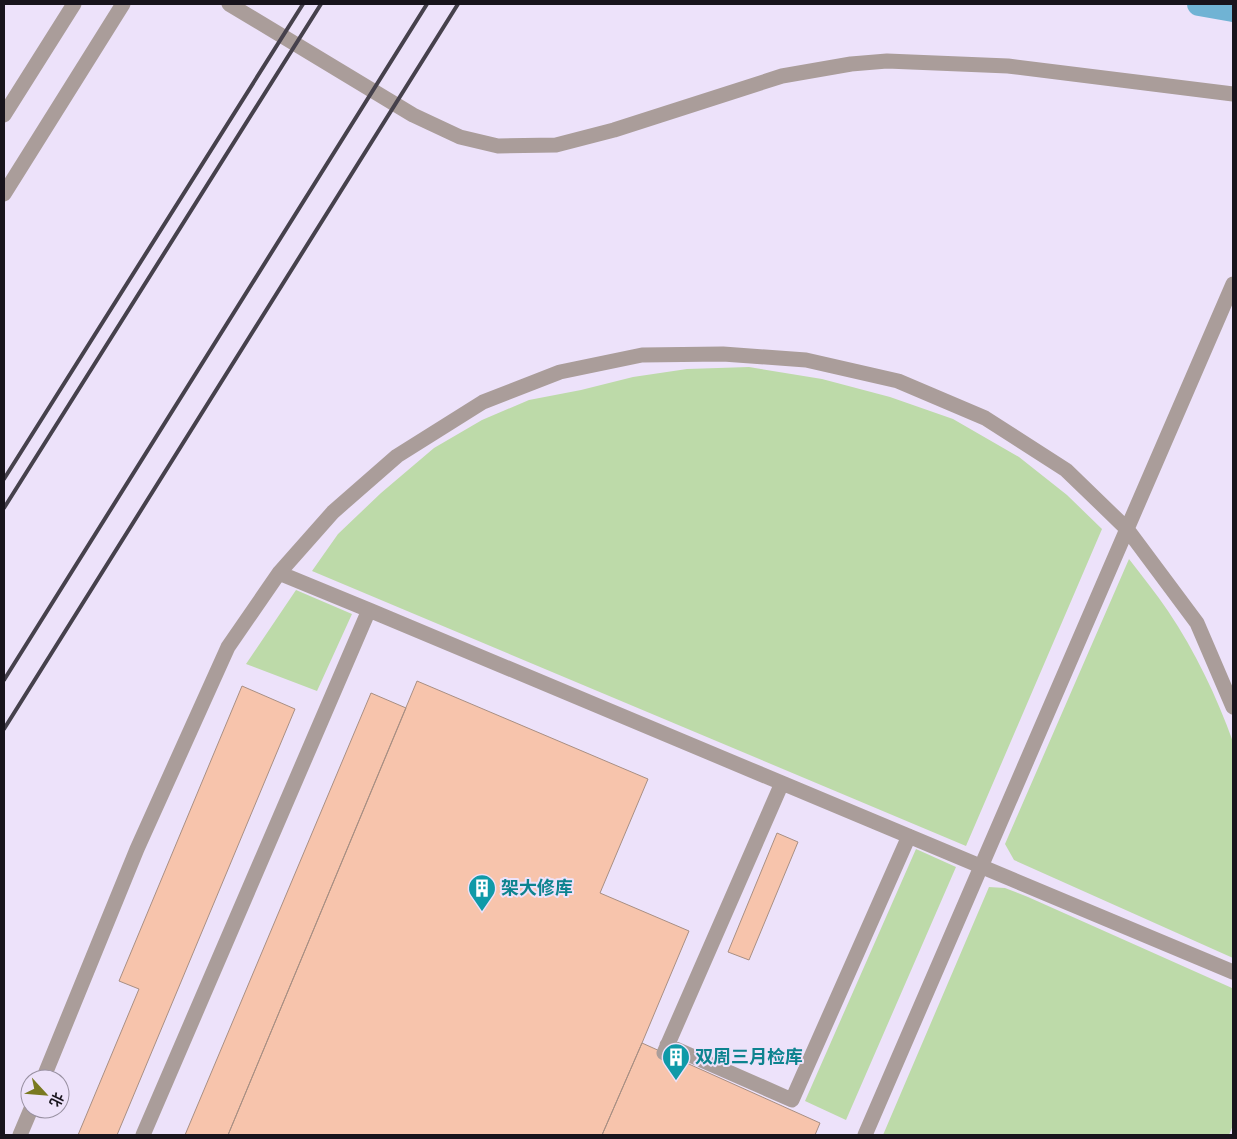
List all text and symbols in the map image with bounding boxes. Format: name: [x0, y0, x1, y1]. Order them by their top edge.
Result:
building icon: 架大修库: [467, 873, 497, 912]
place label: 架大修库: [501, 876, 573, 899]
building icon: 双周三月检库: [661, 1042, 691, 1081]
place label: 双周三月检库: [695, 1045, 803, 1068]
north arrow: [20, 1069, 70, 1119]
text: 北: [46, 1089, 68, 1110]

